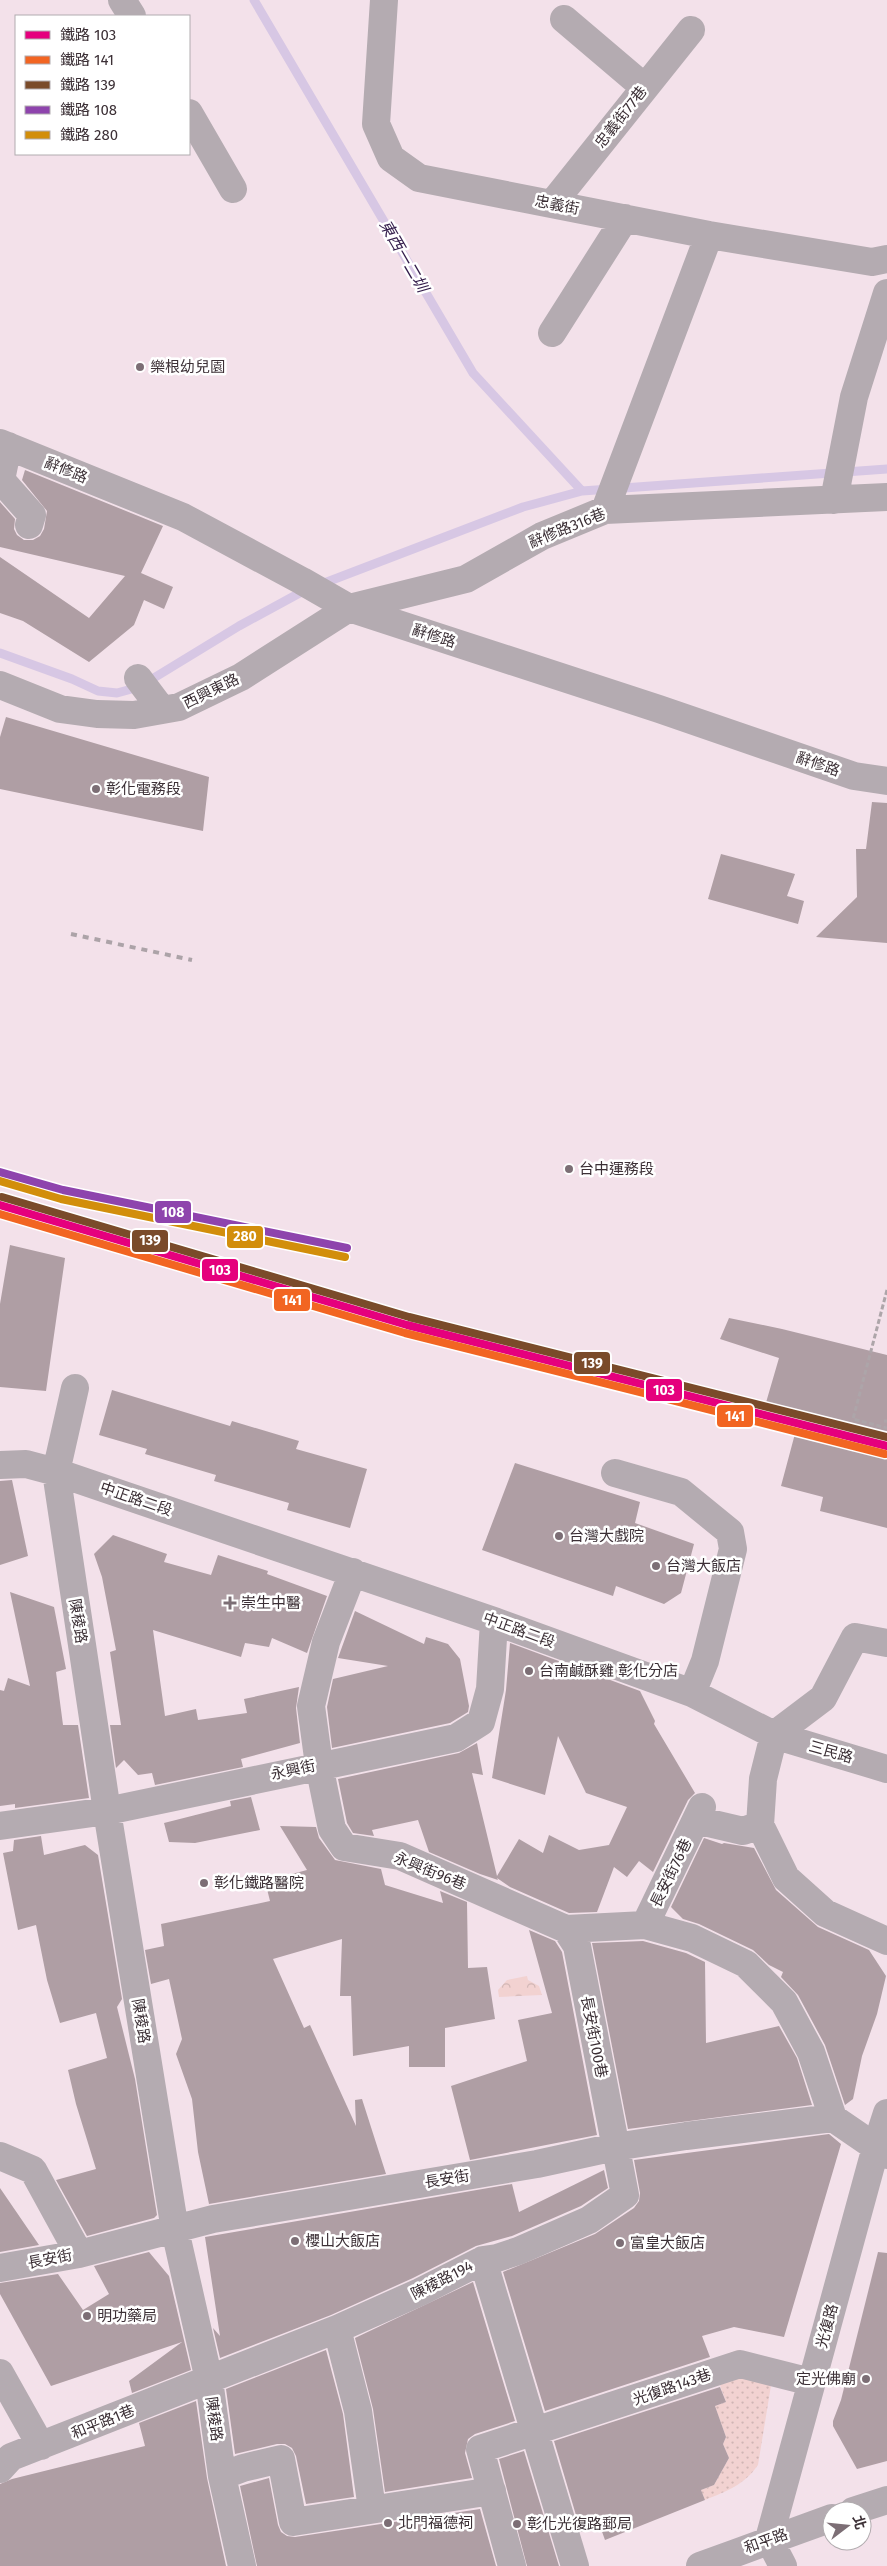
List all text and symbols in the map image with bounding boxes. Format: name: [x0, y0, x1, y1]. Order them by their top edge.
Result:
legend: [15, 15, 190, 155]
text: 鐵路 103: [60, 26, 116, 44]
text: 鐵路 141: [60, 51, 114, 69]
text: 鐵路 139: [60, 76, 116, 94]
street label: 忠義街77巷: [591, 83, 651, 151]
text: 鐵路 108: [60, 101, 117, 119]
text: 鐵路 280: [60, 126, 118, 144]
street label: 忠義街: [533, 192, 581, 218]
water label: 東西一二圳: [376, 217, 433, 297]
place label: 樂根幼兒園: [150, 358, 225, 376]
marker: 樂根幼兒園: [134, 361, 146, 373]
street label: 辭修路: [42, 453, 90, 487]
street label: 辭修路316巷: [526, 504, 608, 552]
street label: 辭修路: [410, 620, 458, 652]
street label: 西興東路: [180, 670, 242, 712]
street label: 辭修路: [794, 748, 842, 780]
place label: 彰化電務段: [106, 780, 181, 798]
marker: 彰化電務段: [90, 783, 102, 795]
place label: 台中運務段: [579, 1160, 654, 1178]
marker: 台中運務段: [563, 1163, 575, 1175]
line badge: 108: [154, 1200, 192, 1224]
text: 108: [162, 1204, 184, 1221]
line badge: 280: [226, 1225, 264, 1249]
text: 280: [233, 1228, 257, 1245]
line badge: 139: [131, 1229, 169, 1253]
text: 139: [139, 1232, 161, 1249]
line badge: 103: [201, 1258, 239, 1282]
text: 103: [209, 1262, 231, 1279]
line badge: 141: [273, 1288, 311, 1312]
text: 141: [282, 1292, 302, 1309]
line badge: 139: [573, 1351, 611, 1375]
text: 139: [581, 1355, 603, 1372]
line badge: 103: [645, 1378, 683, 1402]
text: 103: [653, 1382, 675, 1399]
line badge: 141: [716, 1404, 754, 1428]
text: 141: [725, 1408, 745, 1425]
street label: 中正路二段: [98, 1478, 174, 1520]
place label: 台灣大戲院: [569, 1527, 644, 1545]
marker: 台灣大戲院: [553, 1530, 565, 1542]
place label: 台灣大飯店: [666, 1557, 741, 1575]
marker: 台灣大飯店: [650, 1560, 662, 1572]
place label: 崇生中醫: [241, 1594, 301, 1612]
marker: 崇生中醫: [223, 1596, 237, 1610]
street label: 陳稜路: [66, 1597, 90, 1645]
street label: 中正路二段: [481, 1609, 557, 1651]
place label: 台南鹹酥雞 彰化分店: [539, 1662, 678, 1680]
marker: 台南鹹酥雞 彰化分店: [523, 1665, 535, 1677]
street label: 三民路: [807, 1737, 855, 1767]
street label: 永興街: [269, 1757, 317, 1783]
street label: 長安街76巷: [647, 1836, 695, 1910]
street label: 永興街96巷: [391, 1848, 469, 1894]
place label: 彰化鐵路醫院: [214, 1874, 304, 1892]
marker: 彰化鐵路醫院: [198, 1877, 210, 1889]
street label: 長安街100巷: [577, 1994, 611, 2080]
street label: 陳稜路: [129, 1997, 153, 2045]
street label: 長安街: [423, 2167, 471, 2191]
place label: 櫻山大飯店: [305, 2232, 380, 2250]
place label: 富皇大飯店: [630, 2234, 705, 2252]
marker: 櫻山大飯店: [289, 2235, 301, 2247]
marker: 富皇大飯店: [614, 2237, 626, 2249]
street label: 長安街: [26, 2246, 74, 2272]
street label: 陳稜路194: [408, 2257, 476, 2303]
street label: 光復路: [812, 2302, 842, 2350]
place label: 明功藥局: [97, 2307, 157, 2325]
marker: 明功藥局: [81, 2310, 93, 2322]
street label: 光復路143巷: [630, 2365, 714, 2409]
place label: 定光佛廟: [796, 2370, 856, 2388]
marker: 定光佛廟: [860, 2373, 872, 2385]
street label: 陳稜路: [202, 2395, 226, 2443]
street label: 和平路1巷: [69, 2401, 137, 2443]
north arrow: [822, 2501, 872, 2551]
text: 北: [849, 2513, 869, 2532]
place label: 北門福德祠: [398, 2514, 473, 2532]
place label: 彰化光復路郵局: [527, 2515, 632, 2533]
marker: 北門福德祠: [382, 2517, 394, 2529]
marker: 彰化光復路郵局: [511, 2518, 523, 2530]
street label: 和平路: [742, 2525, 790, 2557]

